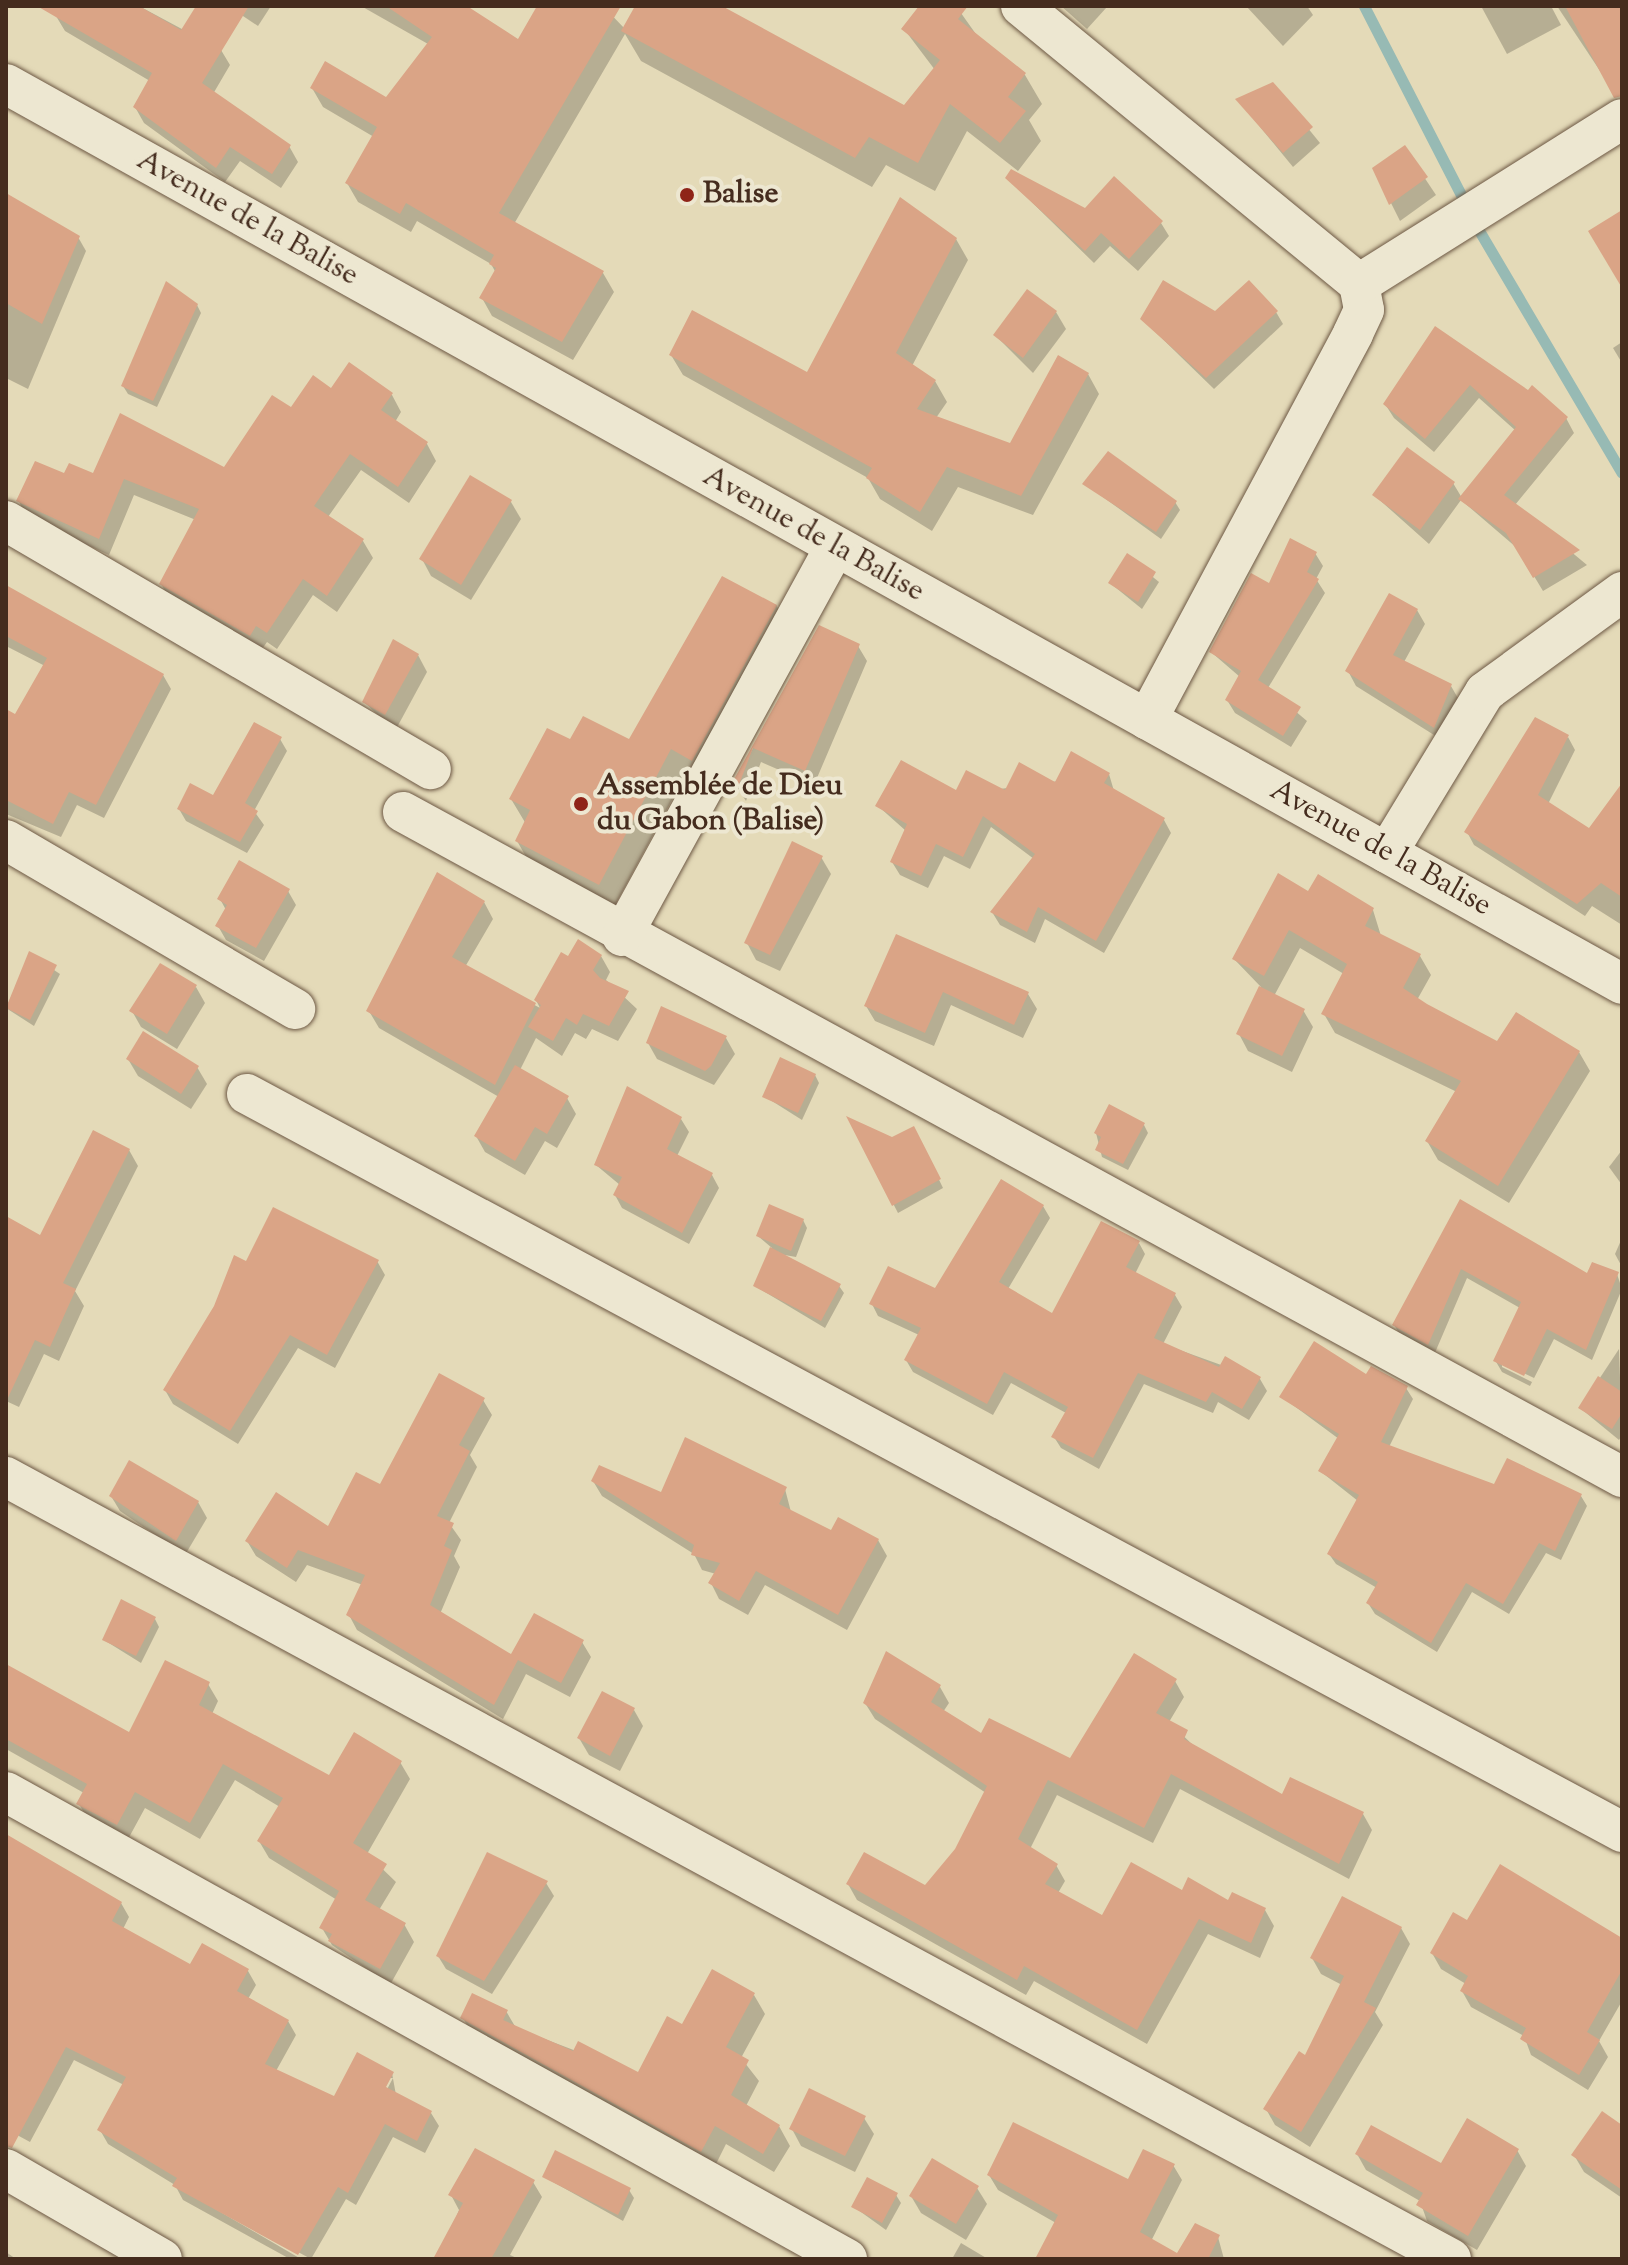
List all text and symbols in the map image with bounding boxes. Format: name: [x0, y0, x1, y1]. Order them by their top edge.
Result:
street label: Avenue de la Balise: [130, 143, 364, 295]
place label: Balise: [703, 177, 778, 213]
marker: Balise: [678, 186, 696, 204]
street label: Avenue de la Balise: [696, 459, 930, 611]
place label: Assemblée de Dieu du Gabon (Balise): [597, 769, 843, 840]
street label: Avenue de la Balise: [1263, 773, 1497, 925]
marker: Assemblée de Dieu du Gabon (Balise): [572, 795, 590, 813]

